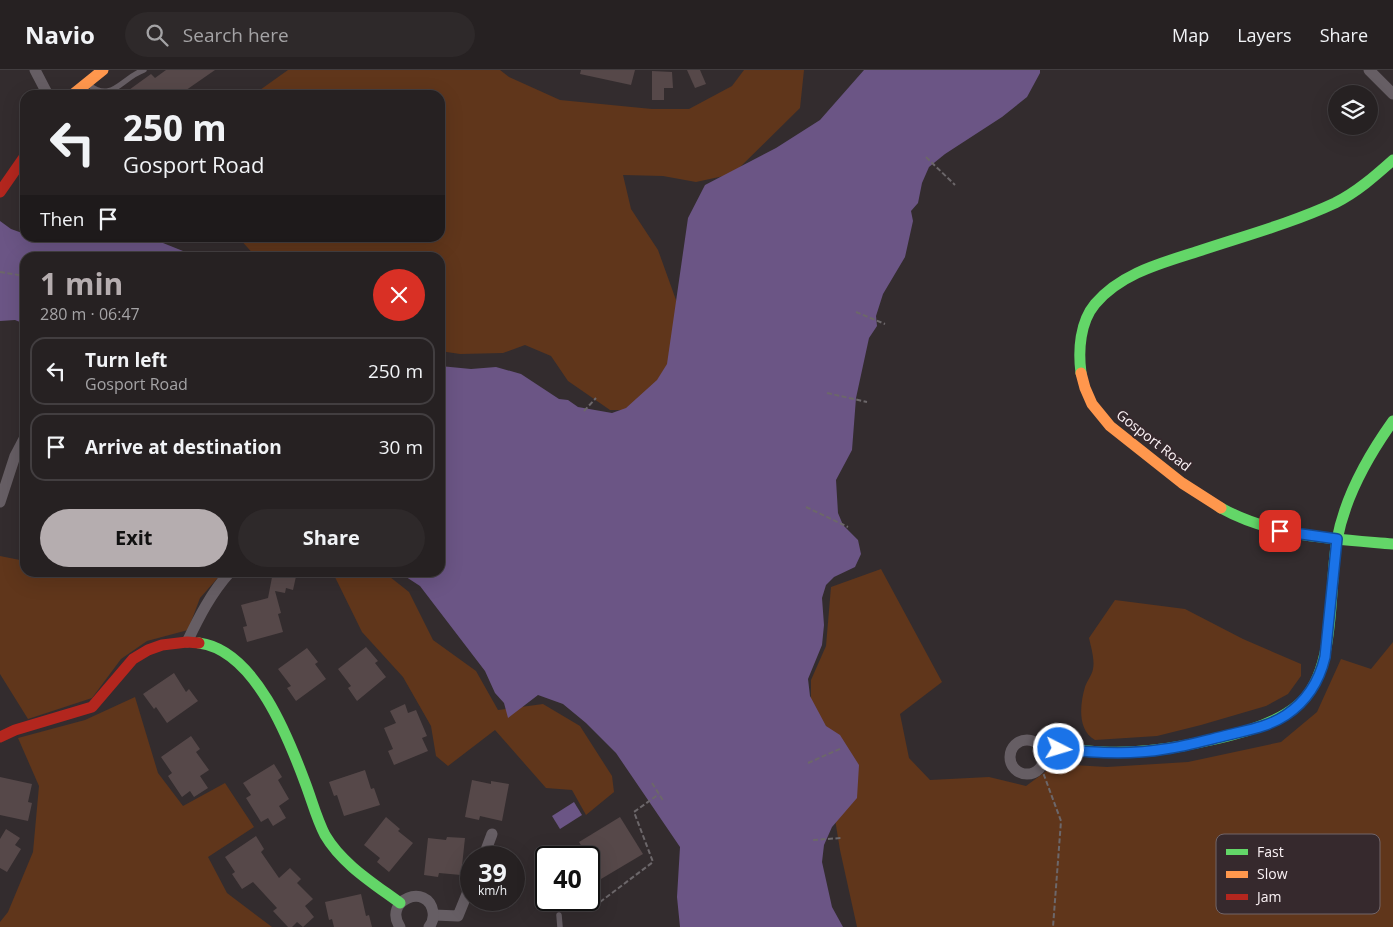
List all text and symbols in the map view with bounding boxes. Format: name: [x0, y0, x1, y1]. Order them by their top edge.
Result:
search box: [125, 12, 475, 57]
text: Navio: [25, 18, 95, 51]
icon: search: [143, 21, 171, 49]
text: Search here: [183, 22, 289, 48]
text: Map: [1172, 23, 1209, 47]
text: Layers: [1237, 23, 1292, 47]
text: Share: [1320, 23, 1368, 47]
map controls: [1328, 85, 1378, 135]
button: layers: [1328, 85, 1378, 135]
text: 250 m: [123, 104, 227, 151]
icon: left: [40, 110, 105, 175]
text: Gosport Road: [123, 149, 264, 179]
icon: arrive: [94, 205, 122, 233]
text: Then: [40, 206, 84, 232]
text: 1 min: [40, 263, 123, 304]
button: close: [373, 269, 425, 321]
text: 280 m · 06:47: [40, 303, 140, 325]
text: Turn left: [85, 347, 167, 373]
icon: left: [42, 357, 70, 385]
text: 250 m: [368, 358, 423, 384]
text: Gosport Road: [85, 373, 188, 395]
street label: Gosport Road: [1113, 405, 1195, 475]
icon: arrive: [42, 433, 70, 461]
text: Arrive at destination: [85, 434, 282, 460]
text: 30 m: [379, 434, 423, 460]
button: Exit: [40, 509, 228, 567]
button: Share: [238, 509, 425, 567]
pin: [1259, 510, 1301, 552]
icon: arrive: [1266, 517, 1294, 545]
position arrow: [1032, 722, 1084, 774]
legend: [1216, 834, 1380, 914]
text: Fast: [1257, 842, 1284, 861]
speed limit sign: 40: [535, 846, 600, 911]
text: 39: [478, 855, 507, 889]
text: Slow: [1257, 864, 1288, 883]
text: km/h: [478, 882, 507, 899]
text: Jam: [1255, 887, 1282, 906]

